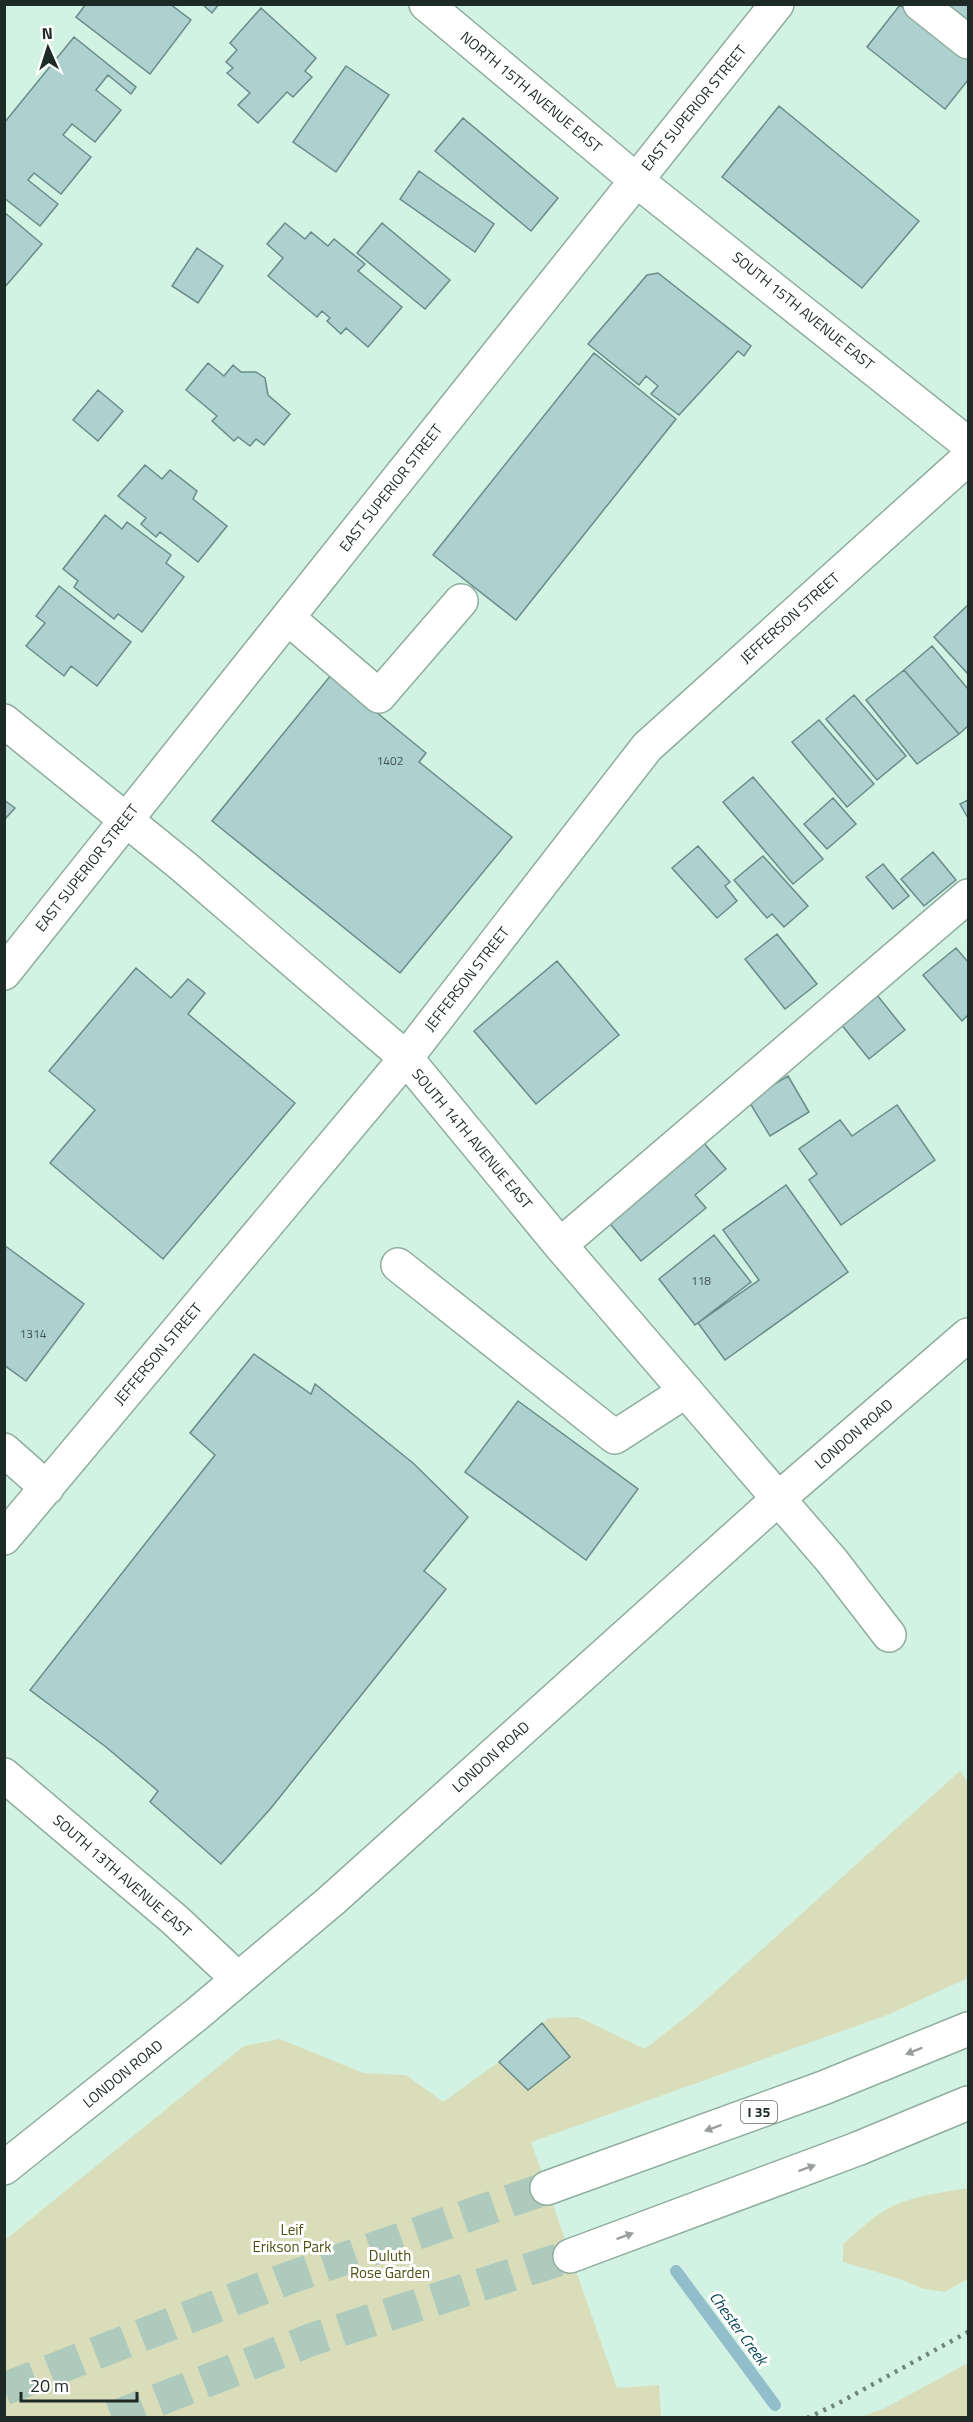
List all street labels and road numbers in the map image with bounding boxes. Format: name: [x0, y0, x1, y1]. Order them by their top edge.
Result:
street label: NORTH 15TH AVENUE EAST: [456, 25, 607, 158]
street label: EAST SUPERIOR STREET: [635, 40, 752, 176]
street label: SOUTH 15TH AVENUE EAST: [727, 246, 879, 375]
street label: EAST SUPERIOR STREET: [333, 419, 448, 556]
street label: JEFFERSON STREET: [735, 566, 845, 669]
street label: EAST SUPERIOR STREET: [29, 799, 144, 936]
street label: JEFFERSON STREET: [418, 921, 515, 1036]
street label: SOUTH 14TH AVENUE EAST: [407, 1063, 538, 1214]
street label: JEFFERSON STREET: [108, 1297, 207, 1410]
street label: LONDON ROAD: [809, 1393, 898, 1474]
street label: LONDON ROAD: [447, 1715, 535, 1798]
street label: SOUTH 13TH AVENUE EAST: [48, 1809, 197, 1943]
street label: LONDON ROAD: [78, 2034, 168, 2113]
road number: I 35: [741, 2101, 777, 2123]

